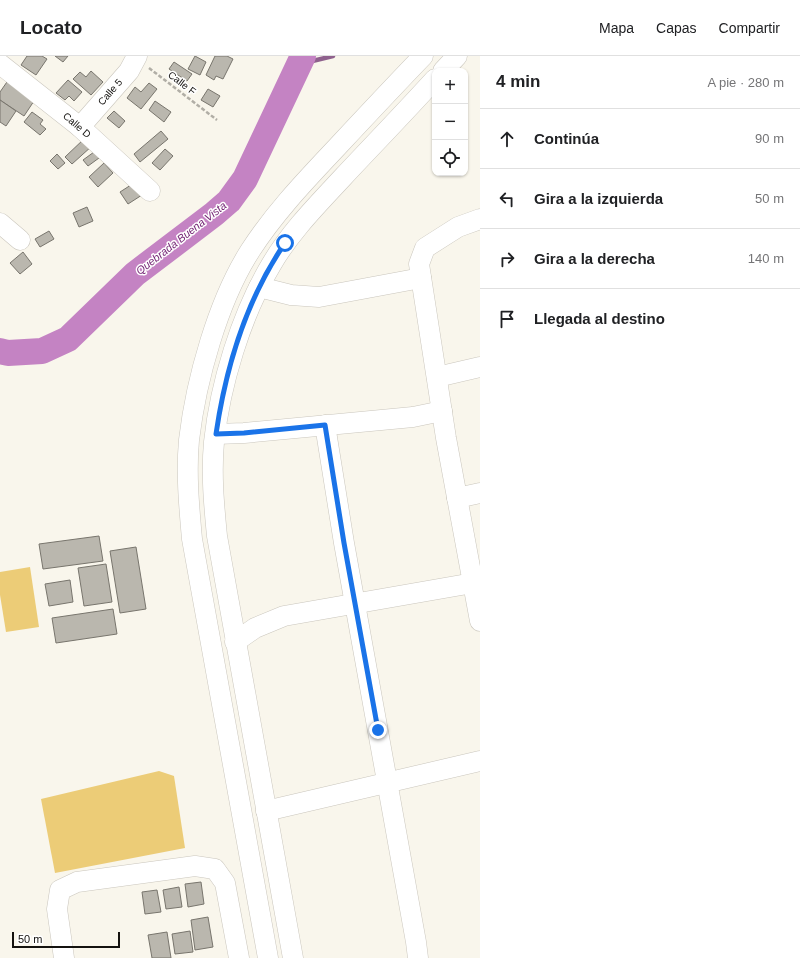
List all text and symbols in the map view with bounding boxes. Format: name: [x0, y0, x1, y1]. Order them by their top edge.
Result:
text: Locato: [20, 17, 82, 38]
text: Mapa: [599, 20, 634, 36]
text: Capas: [656, 20, 697, 36]
text: Compartir: [719, 20, 780, 36]
map controls: [432, 68, 468, 176]
button: +: [432, 68, 468, 104]
street label: Calle F: [166, 69, 198, 97]
text: 4 min: [496, 72, 540, 91]
text: A pie · 280 m: [707, 75, 784, 90]
street label: Calle 5: [96, 76, 125, 107]
button: −: [432, 104, 468, 140]
street label: Calle D: [61, 110, 93, 140]
icon: ahead: [496, 128, 518, 150]
text: Continúa: [534, 130, 599, 147]
text: 90 m: [755, 131, 784, 146]
button: locate: [432, 140, 468, 176]
icon: left: [496, 188, 518, 210]
text: Gira a la izquierda: [534, 190, 663, 207]
text: 50 m: [755, 191, 784, 206]
water label: Quebrada Buena Vista: [134, 199, 228, 277]
route start: [276, 234, 294, 252]
icon: right: [496, 248, 518, 270]
text: Gira a la derecha: [534, 250, 655, 267]
text: 140 m: [748, 251, 784, 266]
icon: arrive: [496, 308, 518, 330]
text: Llegada al destino: [534, 310, 665, 327]
route end: [369, 721, 387, 739]
scale bar: [12, 930, 120, 949]
text: 50 m: [18, 933, 42, 945]

